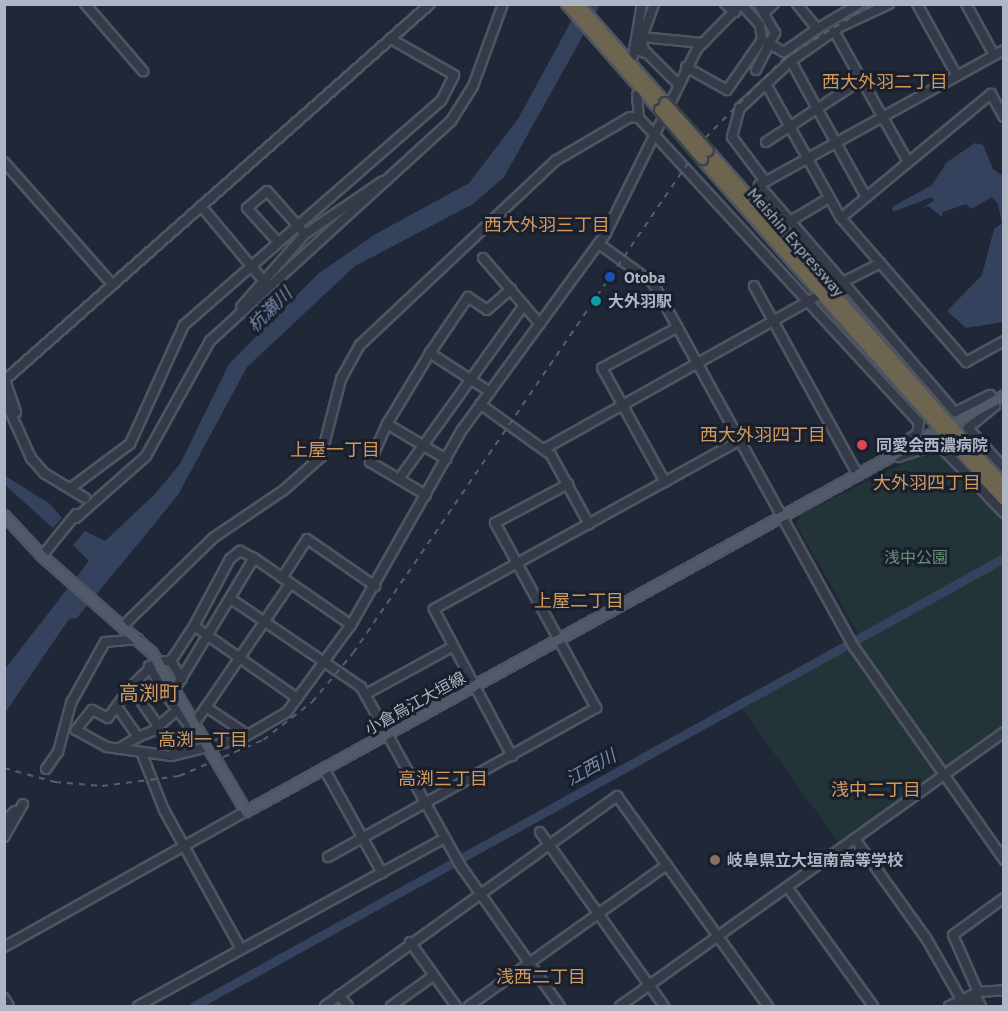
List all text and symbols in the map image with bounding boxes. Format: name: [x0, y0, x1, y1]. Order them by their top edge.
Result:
district label: 西大外羽二丁目: [822, 71, 948, 93]
street label: Meishin Expressway: [744, 184, 848, 300]
district label: 西大外羽三丁目: [484, 214, 610, 236]
place label: Otoba: [624, 267, 665, 287]
marker: Otoba: [601, 268, 619, 286]
water label: 杭瀬川: [243, 283, 297, 337]
place label: 大外羽駅: [608, 291, 672, 311]
marker: 大外羽駅: [589, 294, 603, 308]
district label: 西大外羽四丁目: [700, 424, 826, 446]
place label: 同愛会西濃病院: [876, 435, 988, 455]
marker: 同愛会西濃病院: [853, 436, 871, 454]
district label: 上屋一丁目: [290, 439, 380, 461]
district label: 大外羽四丁目: [873, 472, 981, 494]
park label: 浅中公園: [884, 547, 948, 567]
district label: 上屋二丁目: [534, 590, 624, 612]
street label: 小倉烏江大垣線: [361, 667, 469, 739]
district label: 高渕町: [119, 681, 179, 705]
district label: 高渕一丁目: [158, 729, 248, 751]
water label: 江西川: [562, 745, 620, 791]
district label: 高渕三丁目: [398, 768, 488, 790]
district label: 浅中二丁目: [831, 779, 921, 801]
place label: 岐阜県立大垣南高等学校: [727, 850, 903, 870]
marker: 岐阜県立大垣南高等学校: [708, 853, 722, 867]
district label: 浅西二丁目: [496, 966, 586, 988]

